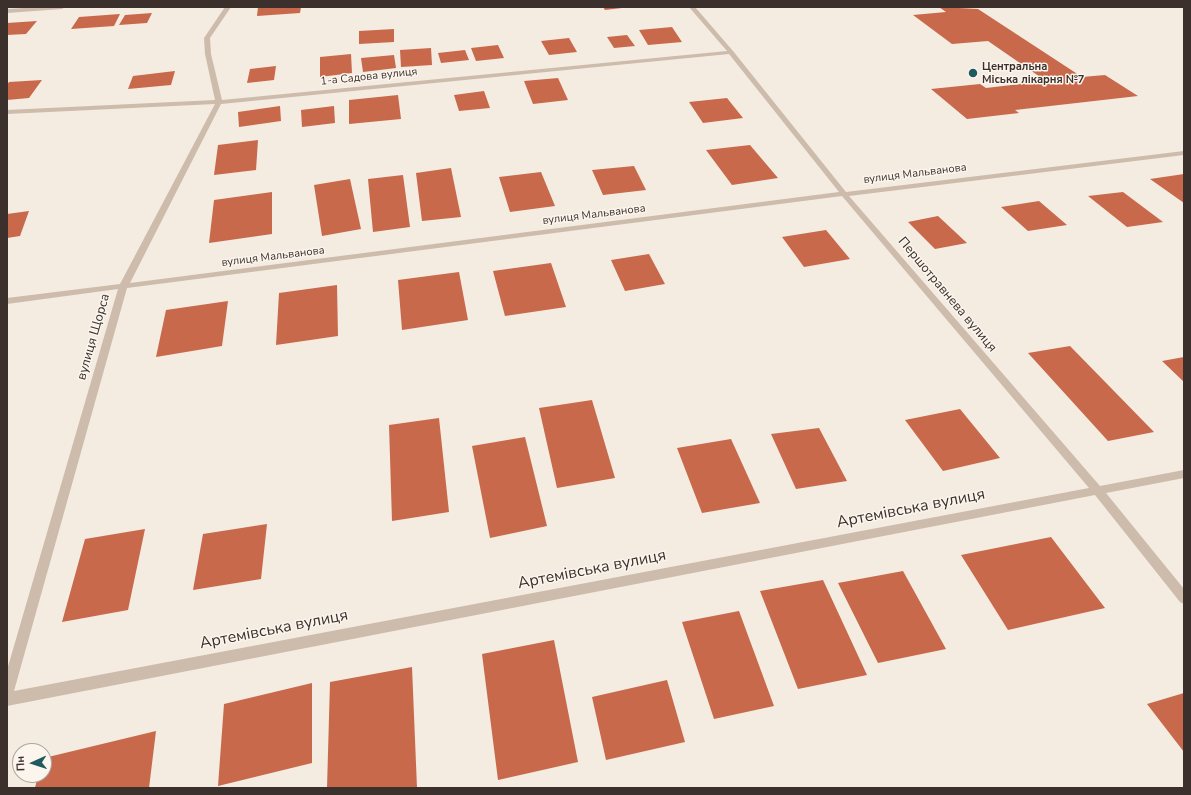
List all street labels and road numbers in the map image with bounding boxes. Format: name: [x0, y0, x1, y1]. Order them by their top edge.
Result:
street label: 1-а Садова вулиця: [320, 65, 418, 89]
street label: вулиця Мальванова: [863, 161, 967, 187]
street label: вулиця Мальванова: [542, 202, 646, 228]
street label: Першотравнева вулиця: [894, 234, 1000, 356]
street label: вулиця Мальванова: [221, 244, 325, 270]
street label: вулиця Щорса: [74, 292, 114, 382]
street label: Артемівська вулиця: [835, 485, 987, 533]
street label: Артемівська вулиця: [516, 546, 668, 594]
street label: Артемівська вулиця: [198, 606, 350, 654]

